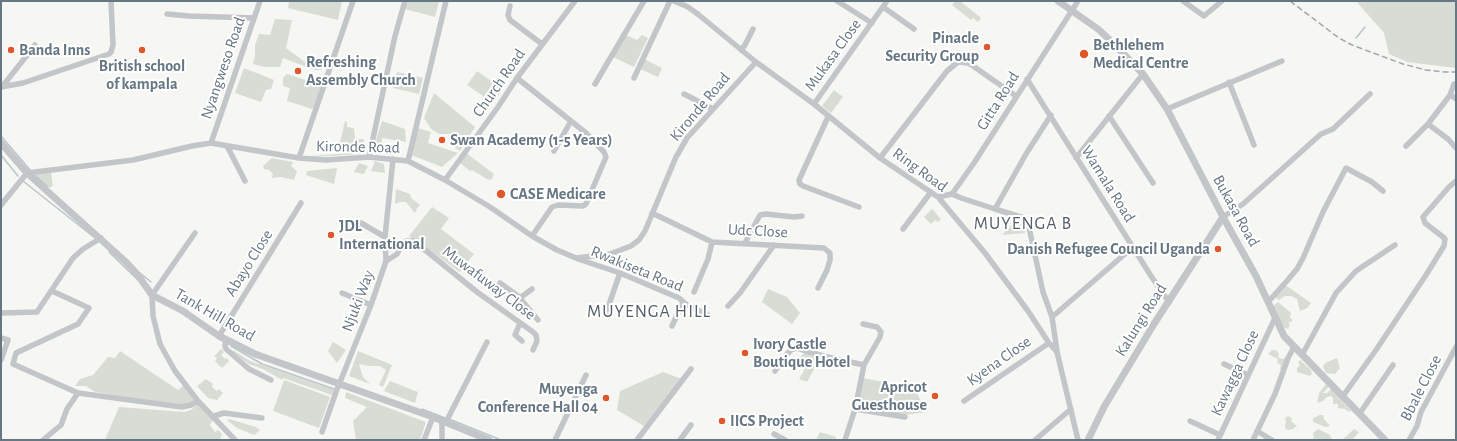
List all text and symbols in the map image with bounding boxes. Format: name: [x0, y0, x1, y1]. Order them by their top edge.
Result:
street label: Nyangweso Road: [197, 15, 249, 121]
street label: Mukasa Close: [800, 15, 866, 95]
place label: Pinacle Security Group: [885, 28, 979, 66]
place label: Bethlehem Medical Centre: [1093, 35, 1189, 73]
place label: Banda Inns: [19, 40, 90, 60]
marker: Pinacle Security Group: [982, 42, 992, 52]
marker: Banda Inns: [6, 45, 16, 55]
marker: British school of kampala: [137, 45, 147, 55]
street label: Church Road: [469, 45, 529, 121]
marker: Bethlehem Medical Centre: [1078, 48, 1090, 60]
place label: Refreshing Assembly Church: [306, 52, 416, 90]
place label: British school of kampala: [99, 56, 185, 94]
marker: Refreshing Assembly Church: [293, 66, 303, 76]
street label: Gitta Road: [972, 68, 1024, 134]
street label: Kironde Road: [666, 69, 734, 145]
place label: Swan Academy (1-5 Years): [450, 130, 613, 150]
marker: Swan Academy (1-5 Years): [437, 135, 447, 145]
street label: Kironde Road: [316, 137, 400, 157]
street label: Wamala Road: [1077, 142, 1139, 226]
street label: Ring Road: [889, 144, 951, 196]
street label: Bukasa Road: [1208, 172, 1264, 250]
place label: CASE Medicare: [510, 184, 606, 204]
marker: CASE Medicare: [495, 188, 507, 200]
district label: MUYENGA B: [974, 213, 1072, 235]
place label: JDL International: [339, 216, 424, 254]
street label: Udc Close: [728, 220, 788, 242]
street label: Abayo Close: [221, 226, 277, 300]
marker: JDL International: [326, 230, 336, 240]
place label: Danish Refugee Council Uganda: [1007, 239, 1210, 259]
street label: Muwafuway Close: [439, 242, 539, 324]
street label: Rwakiseta Road: [588, 242, 686, 296]
marker: Danish Refugee Council Uganda: [1213, 244, 1223, 254]
street label: Njuki Way: [337, 267, 379, 335]
street label: Kalungi Road: [1111, 280, 1171, 360]
street label: Tank Hill Road: [171, 284, 259, 346]
district label: MUYENGA HILL: [587, 301, 711, 323]
street label: Kawagga Close: [1207, 327, 1263, 419]
street label: Kyena Close: [963, 332, 1035, 390]
place label: Ivory Castle Boutique Hotel: [753, 334, 850, 372]
marker: Ivory Castle Boutique Hotel: [740, 348, 750, 358]
street label: Bbale Close: [1396, 352, 1446, 424]
place label: Apricot Guesthouse: [852, 377, 927, 415]
place label: Muyenga Conference Hall 04: [478, 379, 598, 417]
marker: Apricot Guesthouse: [930, 391, 940, 401]
marker: Muyenga Conference Hall 04: [601, 393, 611, 403]
place label: IICS Project: [730, 411, 804, 431]
marker: IICS Project: [717, 416, 727, 426]

